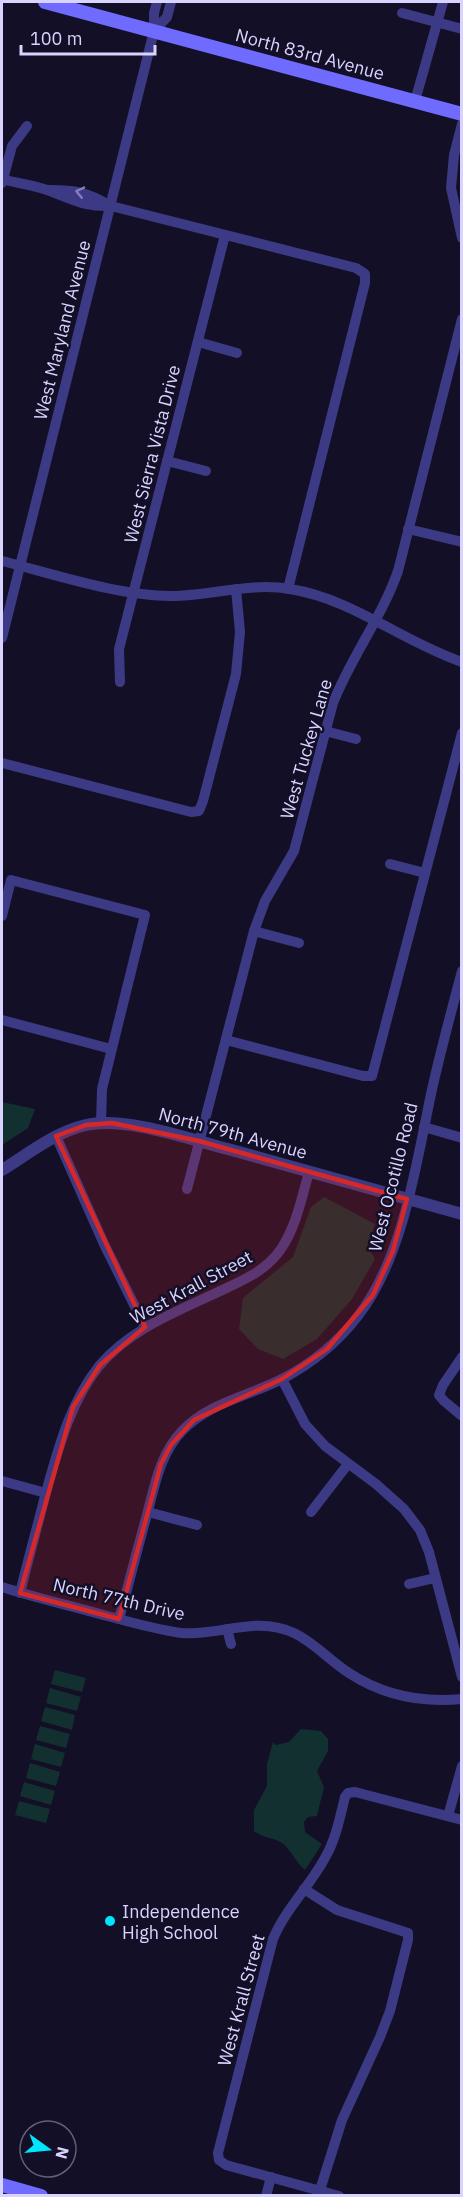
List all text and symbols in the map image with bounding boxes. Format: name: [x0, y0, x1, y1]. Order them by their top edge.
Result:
scale bar: [21, 18, 154, 56]
street label: North 83rd Avenue: [233, 23, 387, 85]
text: 100 m: [30, 27, 82, 50]
one-way arrow: [75, 187, 85, 200]
street label: West Maryland Avenue: [29, 238, 95, 422]
street label: West Sierra Vista Drive: [119, 362, 185, 545]
street label: West Tuckey Lane: [275, 676, 337, 822]
street label: West Ocotillo Road: [363, 1100, 423, 1254]
street label: North 79th Avenue: [156, 1102, 310, 1164]
street label: West Krall Street: [126, 1245, 256, 1329]
street label: North 77th Drive: [51, 1573, 187, 1625]
place label: Independence High School: [122, 1900, 240, 1944]
marker: Independence High School: [103, 1914, 117, 1928]
street label: West Krall Street: [212, 1932, 270, 2068]
north arrow: [18, 2119, 78, 2179]
text: N: [51, 2145, 74, 2161]

